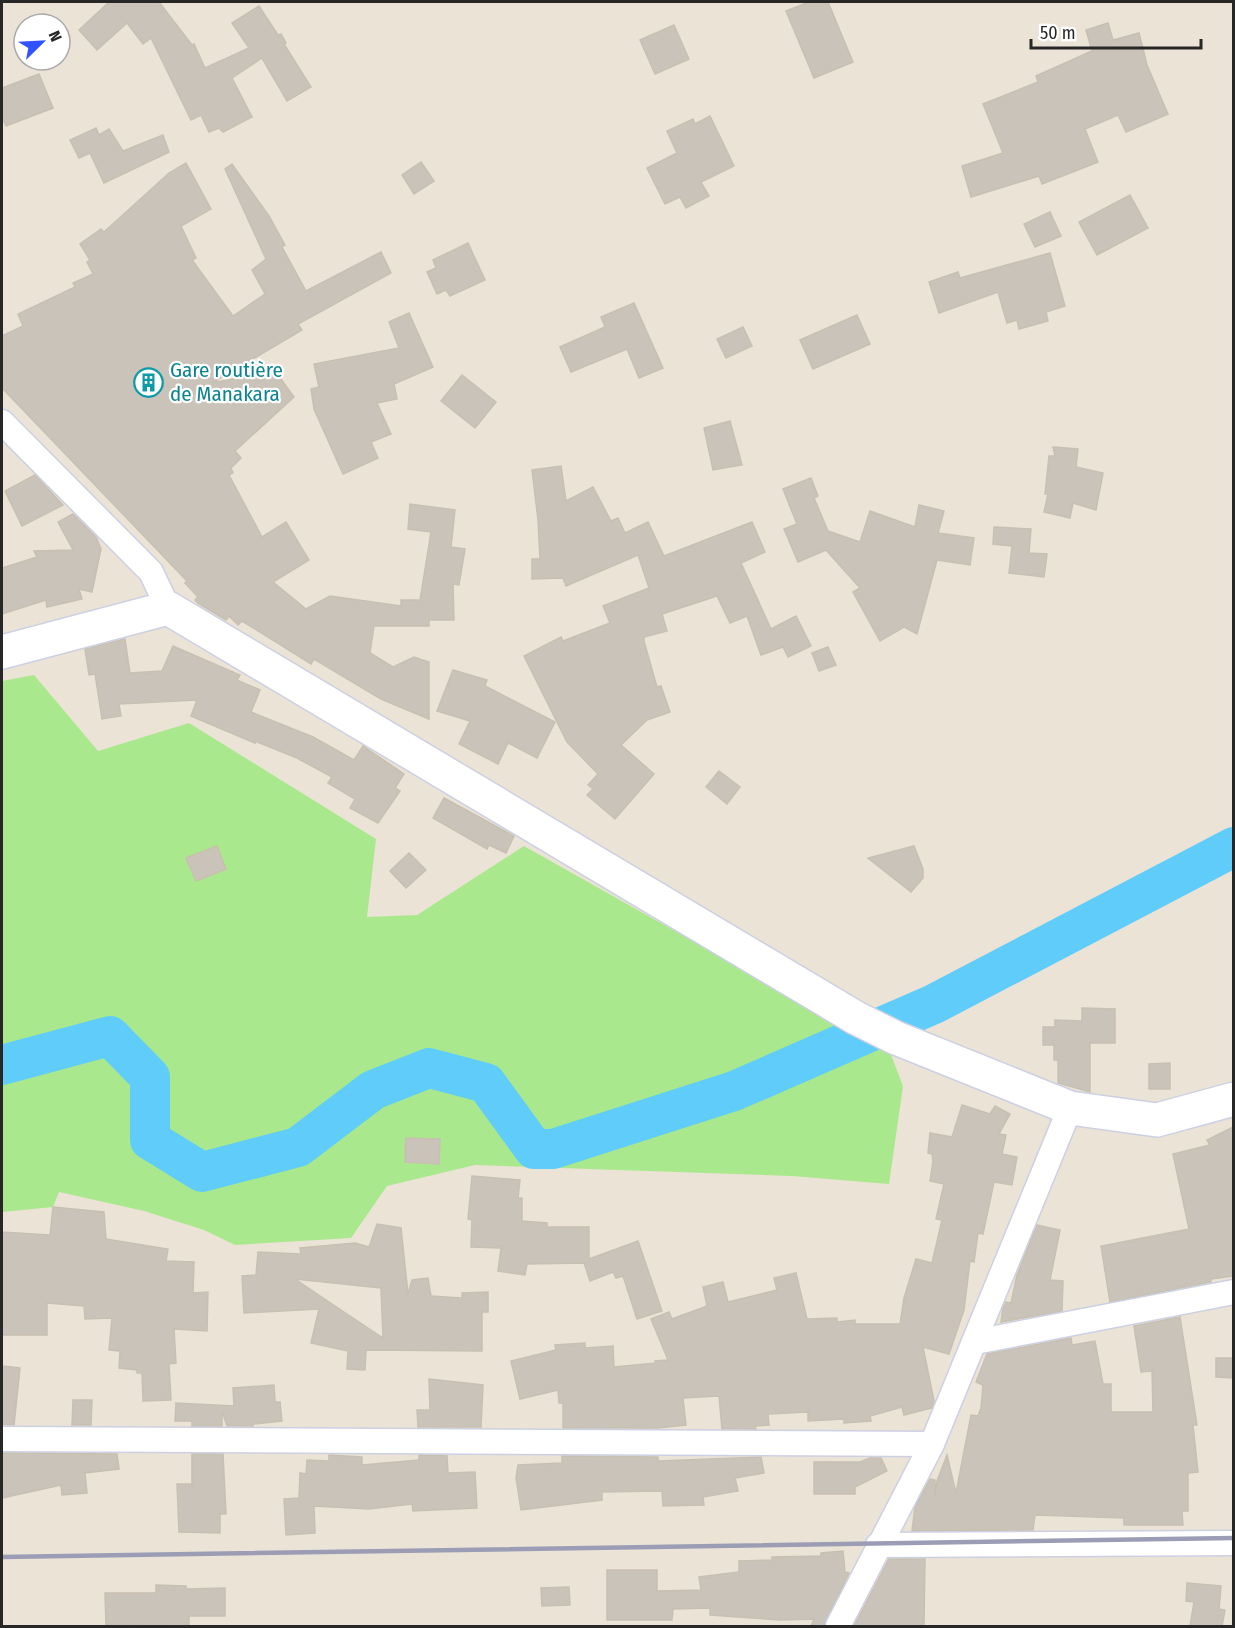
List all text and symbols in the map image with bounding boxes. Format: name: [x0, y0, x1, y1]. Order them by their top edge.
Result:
north arrow: [12, 12, 72, 72]
scale bar: [1031, 12, 1200, 50]
text: 50 m: [1040, 22, 1076, 44]
text: N: [45, 28, 66, 44]
place label: Gare routière de Manakara: [170, 357, 283, 407]
building icon: Gare routière de Manakara: [133, 366, 165, 398]

